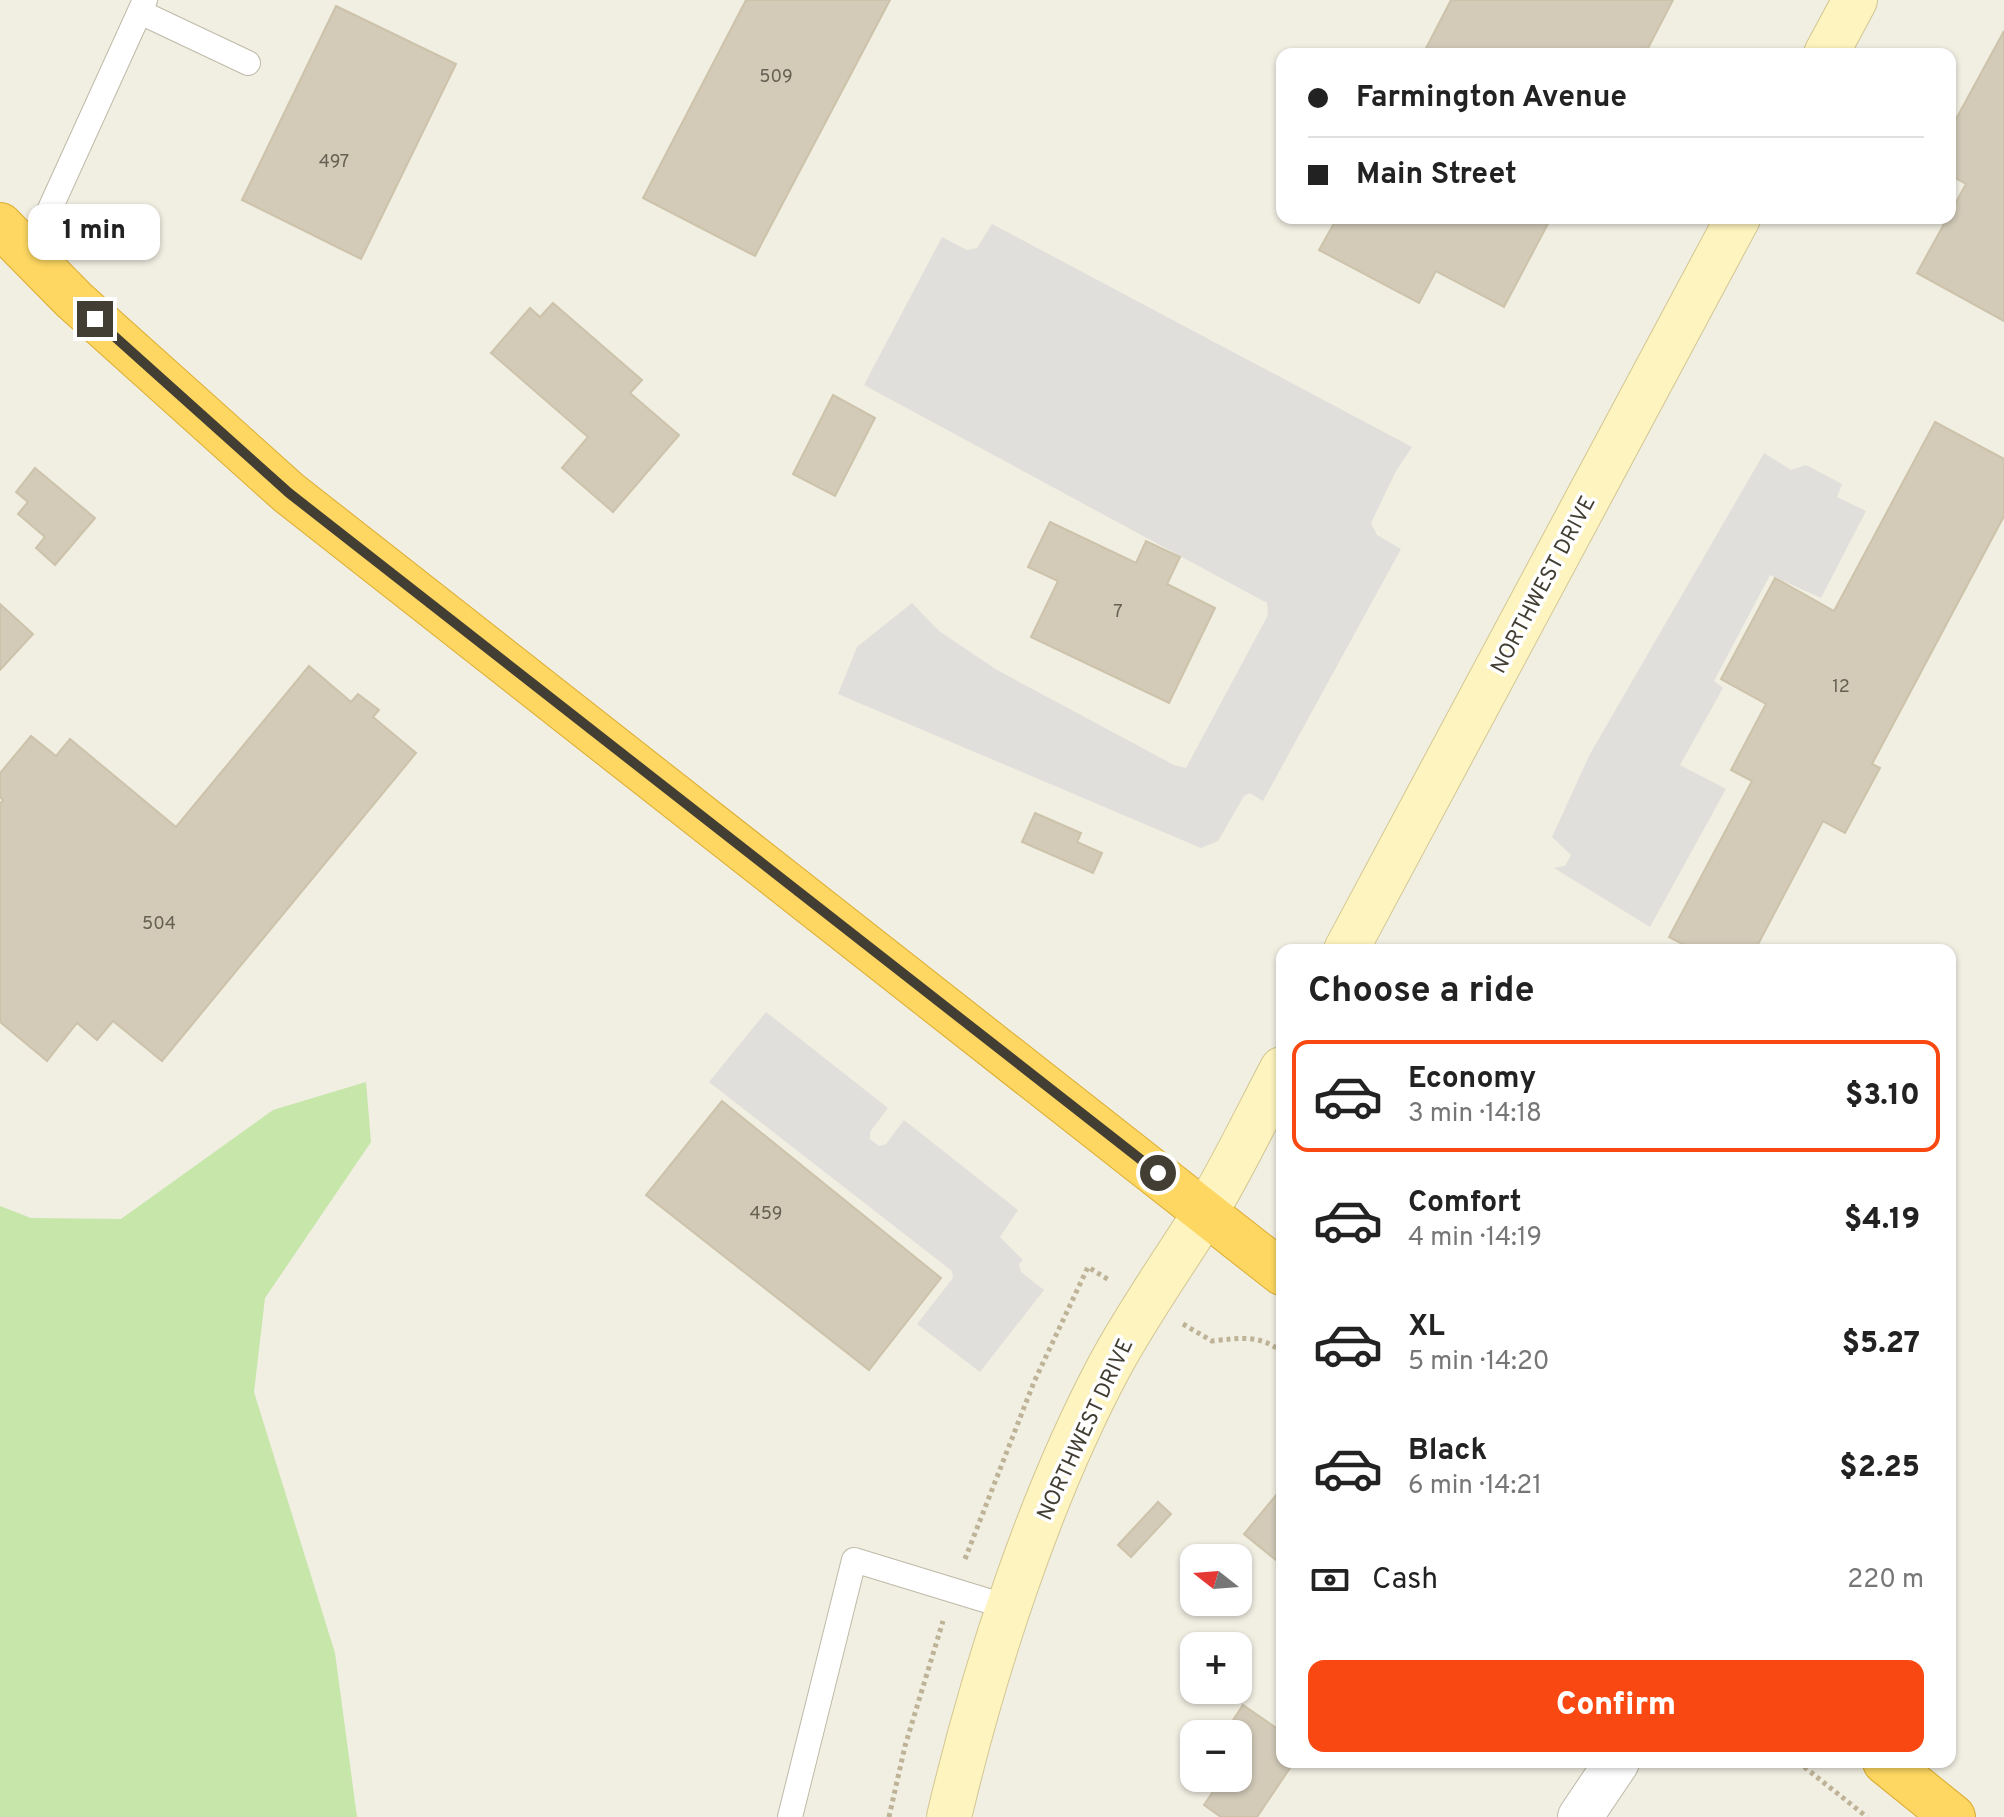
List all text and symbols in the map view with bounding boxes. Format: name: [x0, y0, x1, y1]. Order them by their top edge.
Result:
house number: 509: [759, 66, 793, 89]
text: Farmington Avenue: [1356, 80, 1627, 117]
house number: 497: [319, 151, 349, 174]
text: Main Street: [1356, 157, 1517, 194]
callout: 1 min: [29, 203, 161, 259]
text: 1 min: [62, 215, 126, 248]
route end: [77, 301, 113, 337]
street label: NORTHWEST DRIVE: [1486, 492, 1602, 679]
house number: 7: [1113, 601, 1123, 624]
house number: 12: [1832, 676, 1850, 699]
house number: 504: [142, 913, 176, 936]
text: Choose a ride: [1308, 969, 1534, 1015]
icon: car: [1312, 1060, 1384, 1132]
text: Economy: [1408, 1061, 1536, 1098]
text: $3.10: [1845, 1078, 1920, 1115]
text: 3 min · 14:18: [1408, 1098, 1542, 1131]
route start: [1140, 1155, 1176, 1191]
icon: car: [1312, 1184, 1384, 1256]
text: Comfort: [1408, 1185, 1521, 1222]
text: $4.19: [1844, 1202, 1920, 1239]
house number: 459: [750, 1203, 782, 1226]
text: 4 min · 14:19: [1408, 1222, 1542, 1255]
icon: car: [1312, 1308, 1384, 1380]
text: XL: [1408, 1309, 1445, 1346]
text: $5.27: [1842, 1326, 1920, 1363]
street label: NORTHWEST DRIVE: [1032, 1335, 1140, 1525]
text: 5 min · 14:20: [1408, 1346, 1550, 1379]
icon: car: [1312, 1432, 1384, 1504]
text: Black: [1408, 1433, 1487, 1470]
text: $2.25: [1839, 1450, 1920, 1487]
text: 6 min · 14:21: [1408, 1470, 1542, 1503]
north arrow: [1180, 1544, 1252, 1616]
map controls: [1180, 1544, 1252, 1792]
icon: cash: [1308, 1558, 1352, 1602]
text: Cash: [1372, 1562, 1438, 1599]
text: 220 m: [1847, 1564, 1924, 1597]
button: +: [1180, 1632, 1252, 1704]
button: Confirm: [1308, 1660, 1924, 1752]
button: −: [1180, 1720, 1252, 1792]

